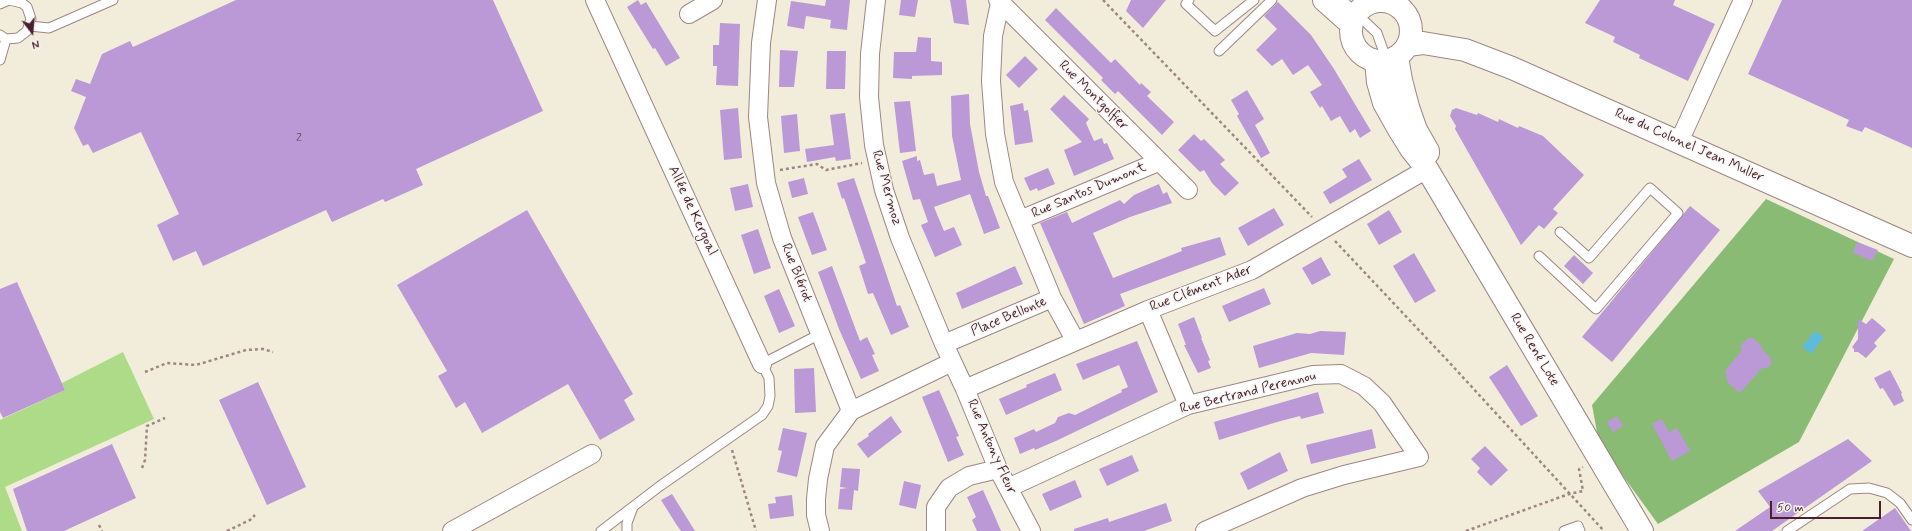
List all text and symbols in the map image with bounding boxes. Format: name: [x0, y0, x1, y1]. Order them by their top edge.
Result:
north arrow: [12, 12, 52, 52]
text: N: [30, 36, 41, 51]
street label: Rue Montgolfier: [1055, 58, 1131, 134]
street label: Rue du Colonel Jean Muller: [1612, 105, 1766, 187]
house number: 2: [296, 131, 302, 145]
street label: Rue Mermoz: [867, 149, 905, 227]
street label: Rue Santos Dumont: [1029, 159, 1149, 223]
street label: Allée de Kergoal: [664, 163, 720, 259]
street label: Rue Blériot: [777, 241, 815, 305]
street label: Rue Clément Ader: [1148, 262, 1254, 316]
street label: Place Bellonte: [969, 293, 1049, 341]
street label: Rue René Lote: [1506, 310, 1562, 390]
street label: Rue Bertrand Perennou: [1178, 368, 1318, 418]
street label: Rue Antony Fleur: [963, 397, 1019, 497]
scale bar: [1772, 493, 1883, 519]
text: 50 m: [1777, 500, 1804, 516]

